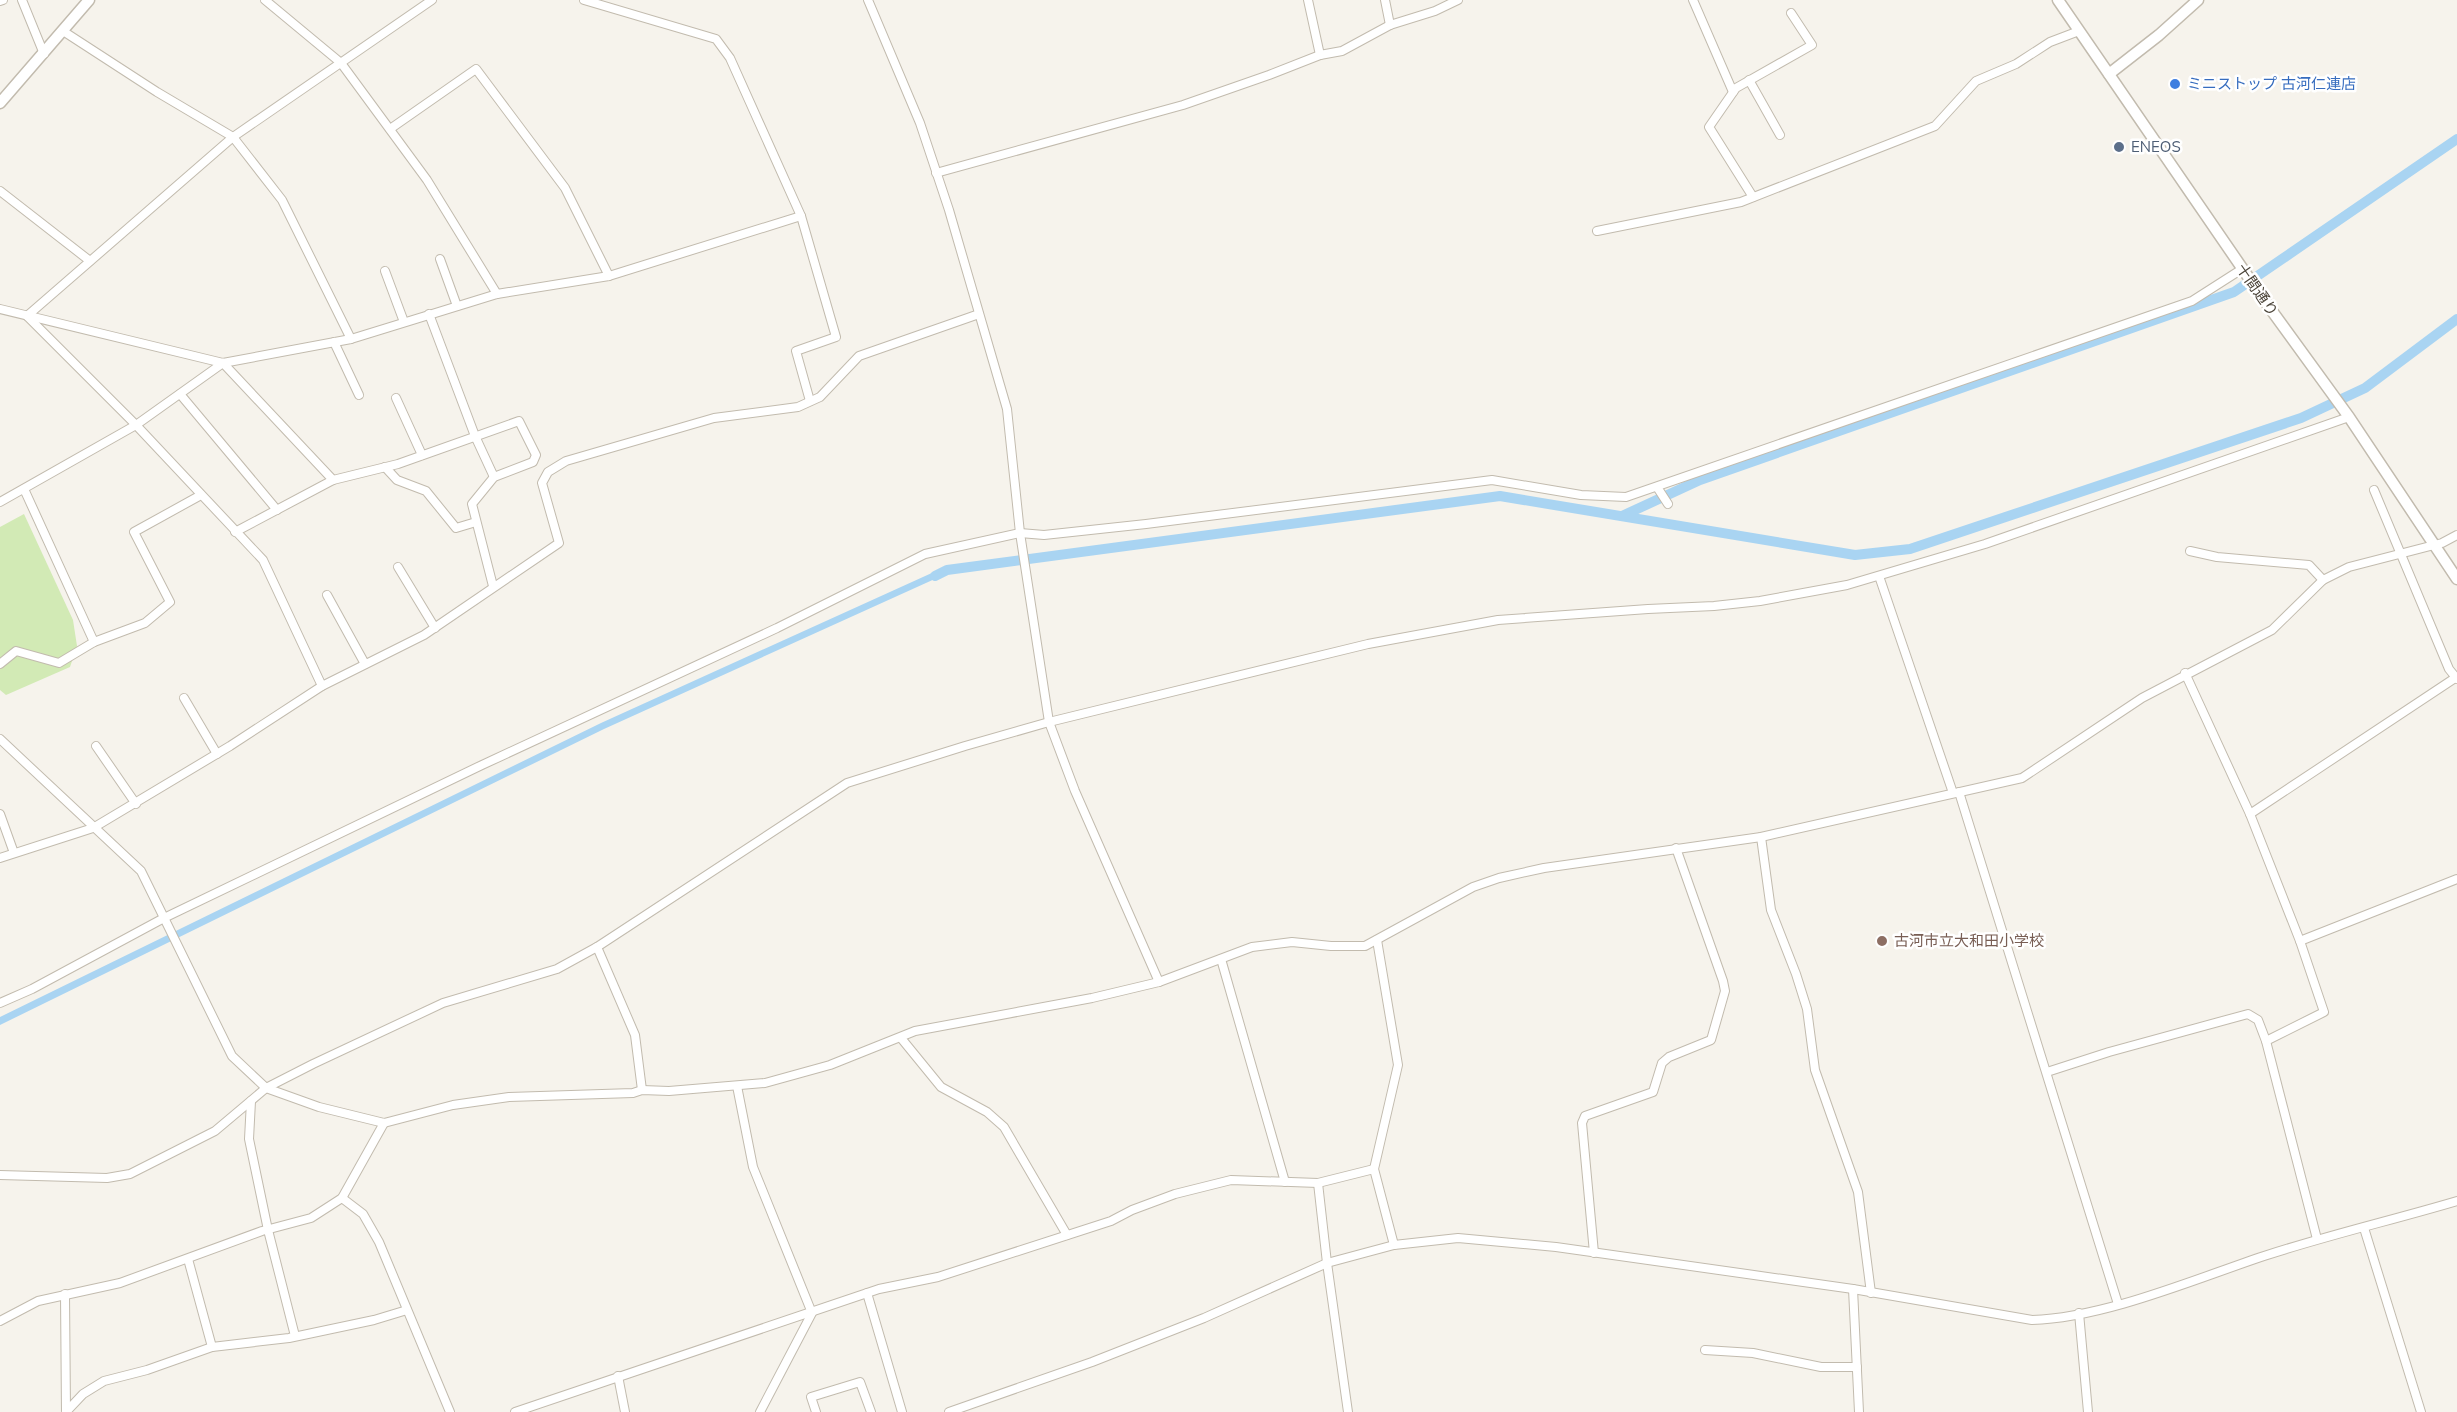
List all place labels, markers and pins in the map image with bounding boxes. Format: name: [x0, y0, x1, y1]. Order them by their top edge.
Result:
place label: ミニストップ 古河仁連店: [2187, 74, 2356, 93]
marker: ミニストップ 古河仁連店: [2168, 77, 2182, 91]
place label: ENEOS: [2131, 137, 2181, 156]
marker: ENEOS: [2112, 140, 2126, 154]
place label: 古河市立大和田小学校: [1894, 931, 2044, 950]
marker: 古河市立大和田小学校: [1875, 934, 1889, 948]

